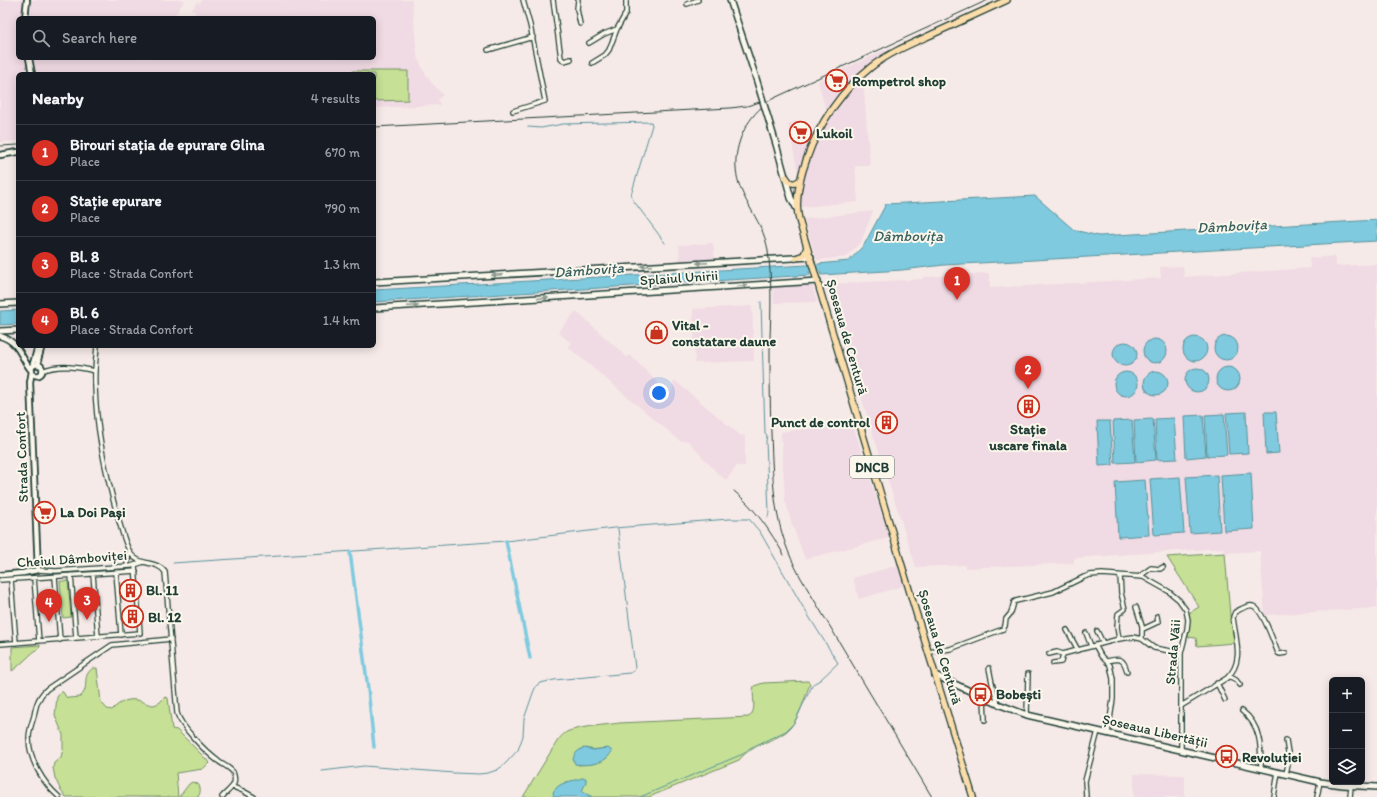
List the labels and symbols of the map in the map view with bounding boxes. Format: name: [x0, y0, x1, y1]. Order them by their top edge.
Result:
supermarket icon: Rompetrol shop: [823, 68, 849, 94]
place label: Rompetrol shop: [852, 73, 946, 90]
supermarket icon: Lukoil: [787, 120, 813, 146]
place label: Lukoil: [816, 125, 854, 142]
water label: Dâmbovița: [1197, 215, 1268, 237]
water label: Dâmbovița: [873, 227, 943, 245]
water label: Dâmbovița: [553, 259, 625, 281]
one-way arrow: [696, 259, 708, 266]
one-way arrow: [640, 262, 652, 269]
street label: Splaiul Unirii: [639, 267, 719, 289]
pin: 1: [944, 267, 970, 300]
one-way arrow: [491, 271, 503, 278]
street label: Șoseaua de Centură: [822, 277, 872, 397]
one-way arrow: [736, 283, 748, 290]
one-way arrow: [537, 295, 549, 302]
one-way arrow: [407, 303, 420, 309]
place label: Vital - constatare daune: [672, 317, 776, 350]
shop icon: Vital - constatare daune: [643, 320, 669, 346]
pin: 2: [1015, 356, 1041, 389]
your location: [649, 383, 669, 403]
building icon: Stație uscare finala: [1015, 394, 1041, 420]
building icon: Punct de control: [873, 409, 899, 435]
street label: Strada Confort: [12, 411, 32, 503]
place label: Punct de control: [771, 414, 871, 431]
place label: Stație uscare finala: [988, 421, 1067, 454]
road number: DNCB: [850, 456, 894, 478]
supermarket icon: La Doi Pași: [32, 499, 58, 525]
place label: La Doi Pași: [60, 504, 126, 521]
street label: Cheiul Dâmboviței: [16, 547, 128, 571]
building icon: Bl. 11: [117, 577, 143, 603]
place label: Bl. 11: [146, 582, 179, 599]
pin: 3: [74, 587, 100, 620]
street label: Șoseaua de Centură: [914, 587, 966, 707]
pin: 4: [36, 589, 62, 622]
building icon: Bl. 12: [119, 604, 145, 630]
place label: Bl. 12: [148, 609, 182, 626]
street label: Strada Văii: [1162, 619, 1184, 685]
bus stop icon: Bobești: [967, 681, 993, 707]
place label: Bobești: [996, 686, 1041, 703]
street label: Șoseaua Libertății: [1101, 711, 1209, 751]
bus stop icon: Revoluției: [1213, 744, 1239, 770]
place label: Revoluției: [1242, 749, 1301, 766]

